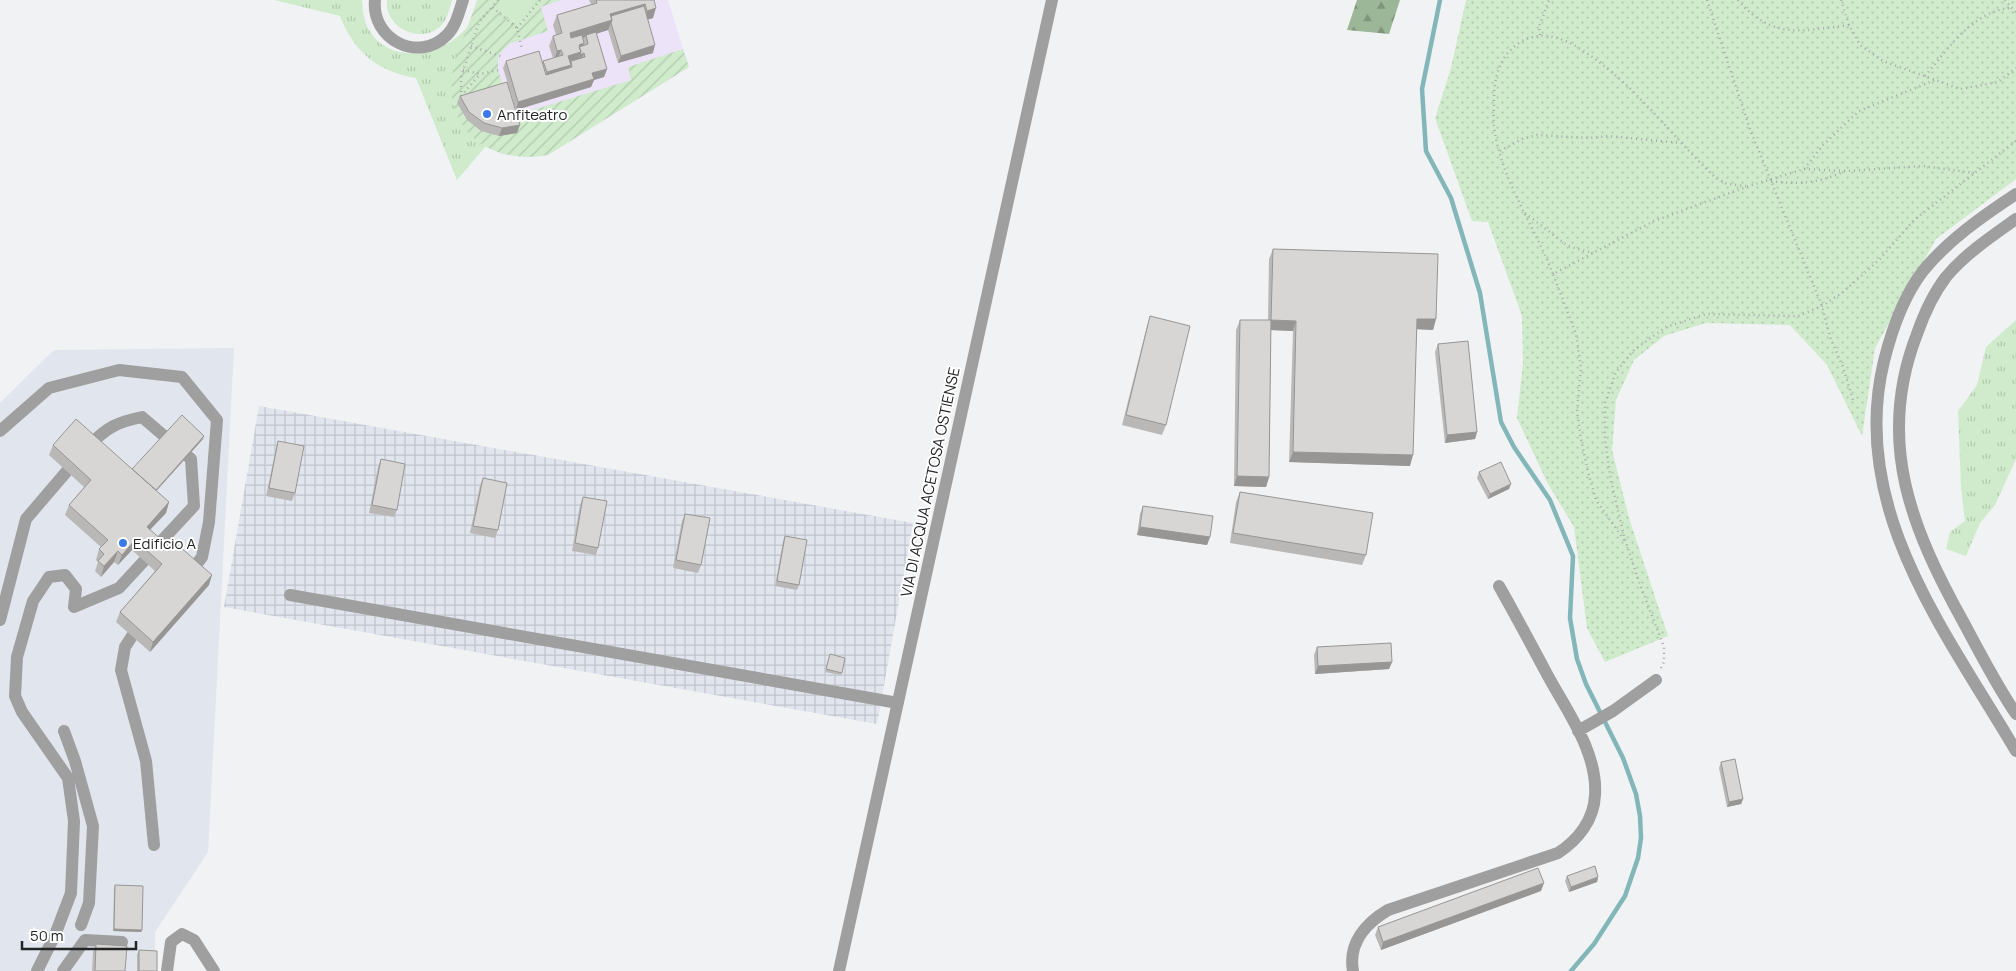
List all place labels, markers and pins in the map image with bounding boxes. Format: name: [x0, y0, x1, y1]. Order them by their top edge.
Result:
place label: Anfiteatro: [497, 104, 567, 125]
marker: Anfiteatro: [481, 108, 493, 120]
place label: Edificio A: [133, 533, 196, 554]
marker: Edificio A: [117, 537, 129, 549]

